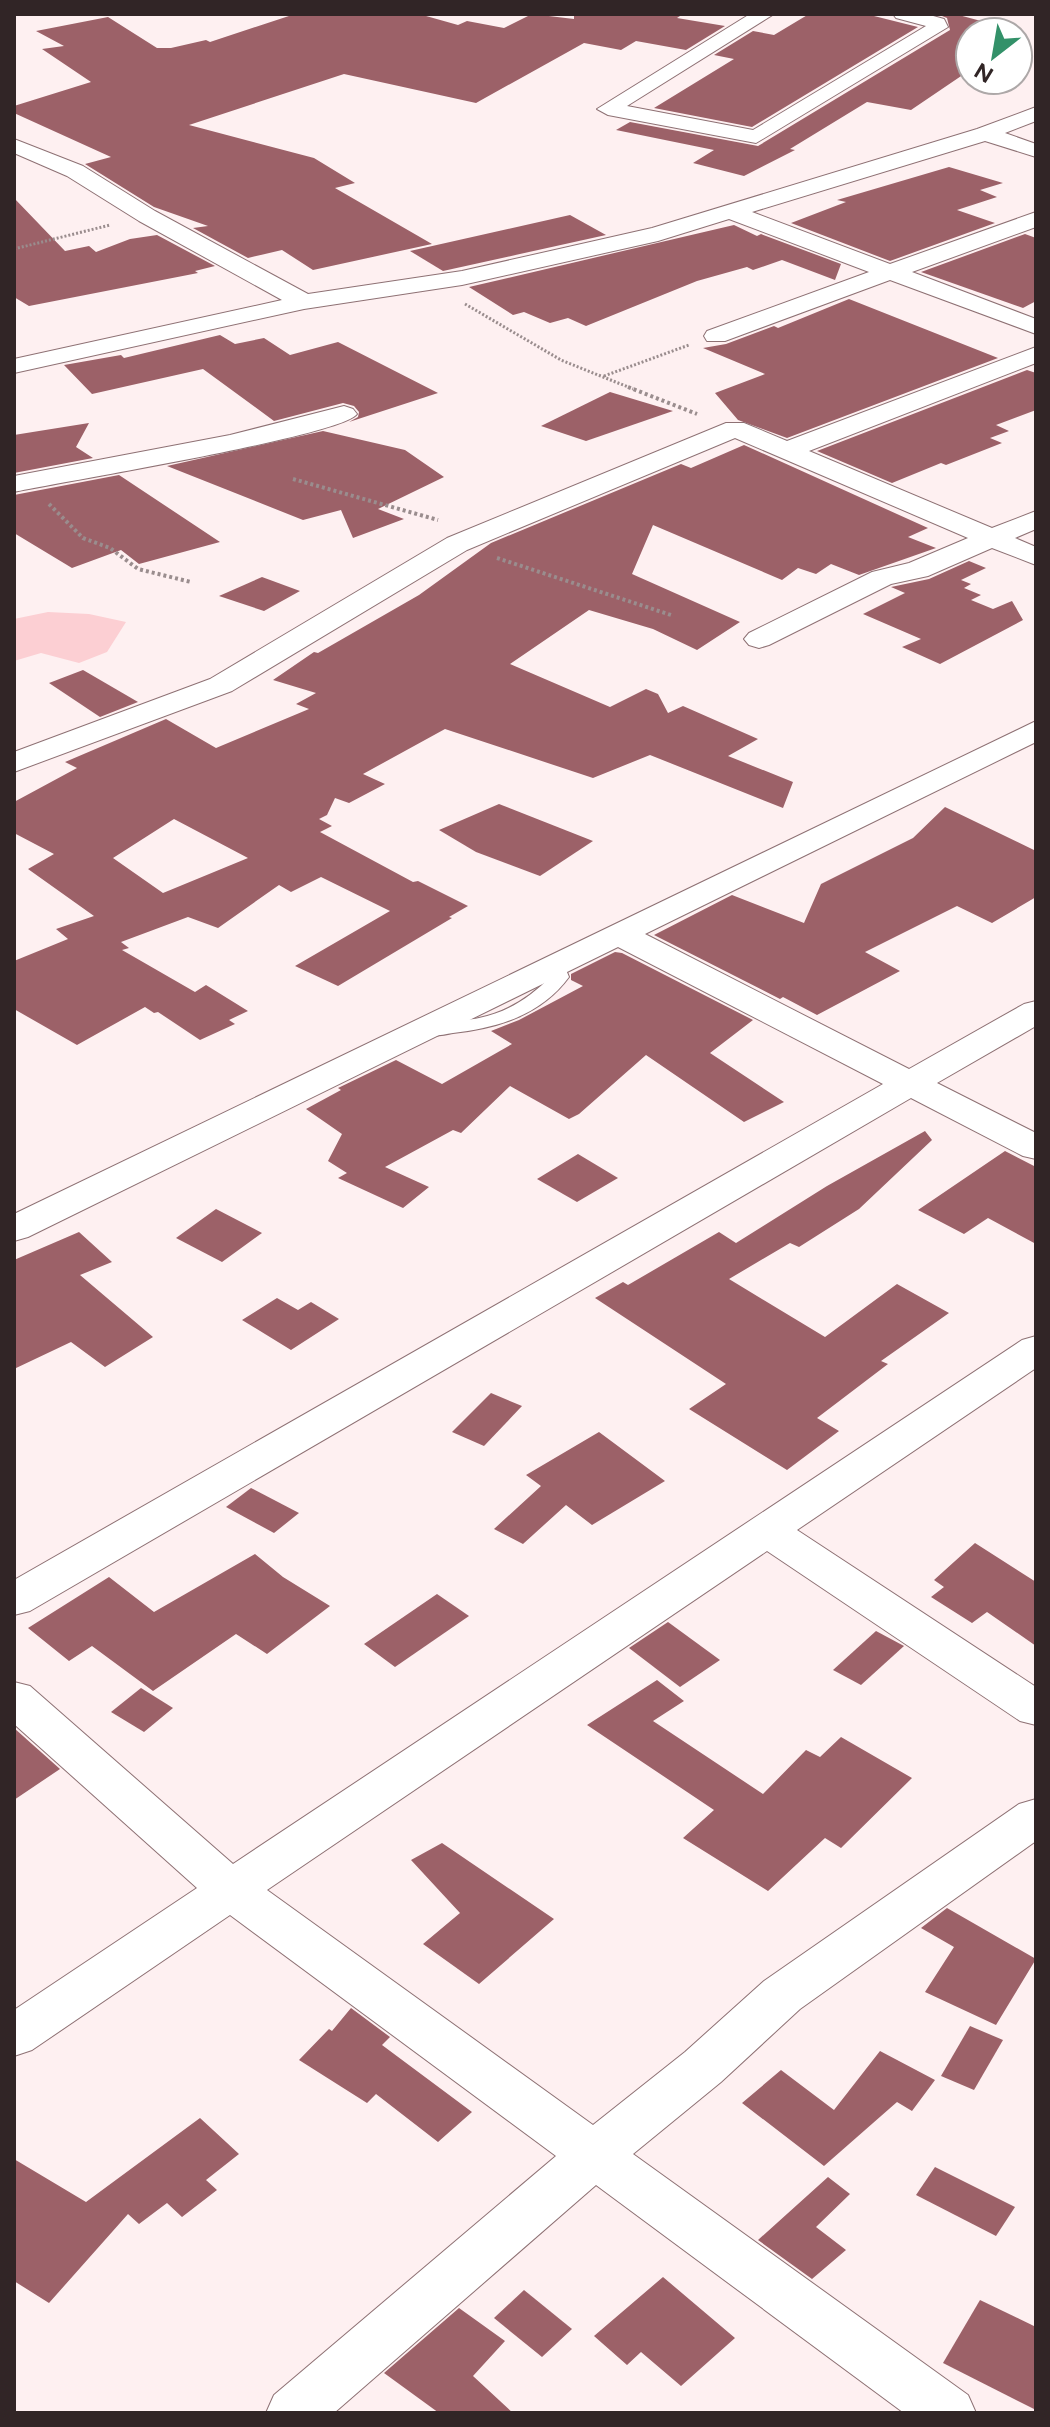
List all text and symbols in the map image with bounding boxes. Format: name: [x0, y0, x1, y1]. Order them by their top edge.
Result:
north arrow: [954, 16, 1034, 96]
text: N: [970, 57, 998, 89]

